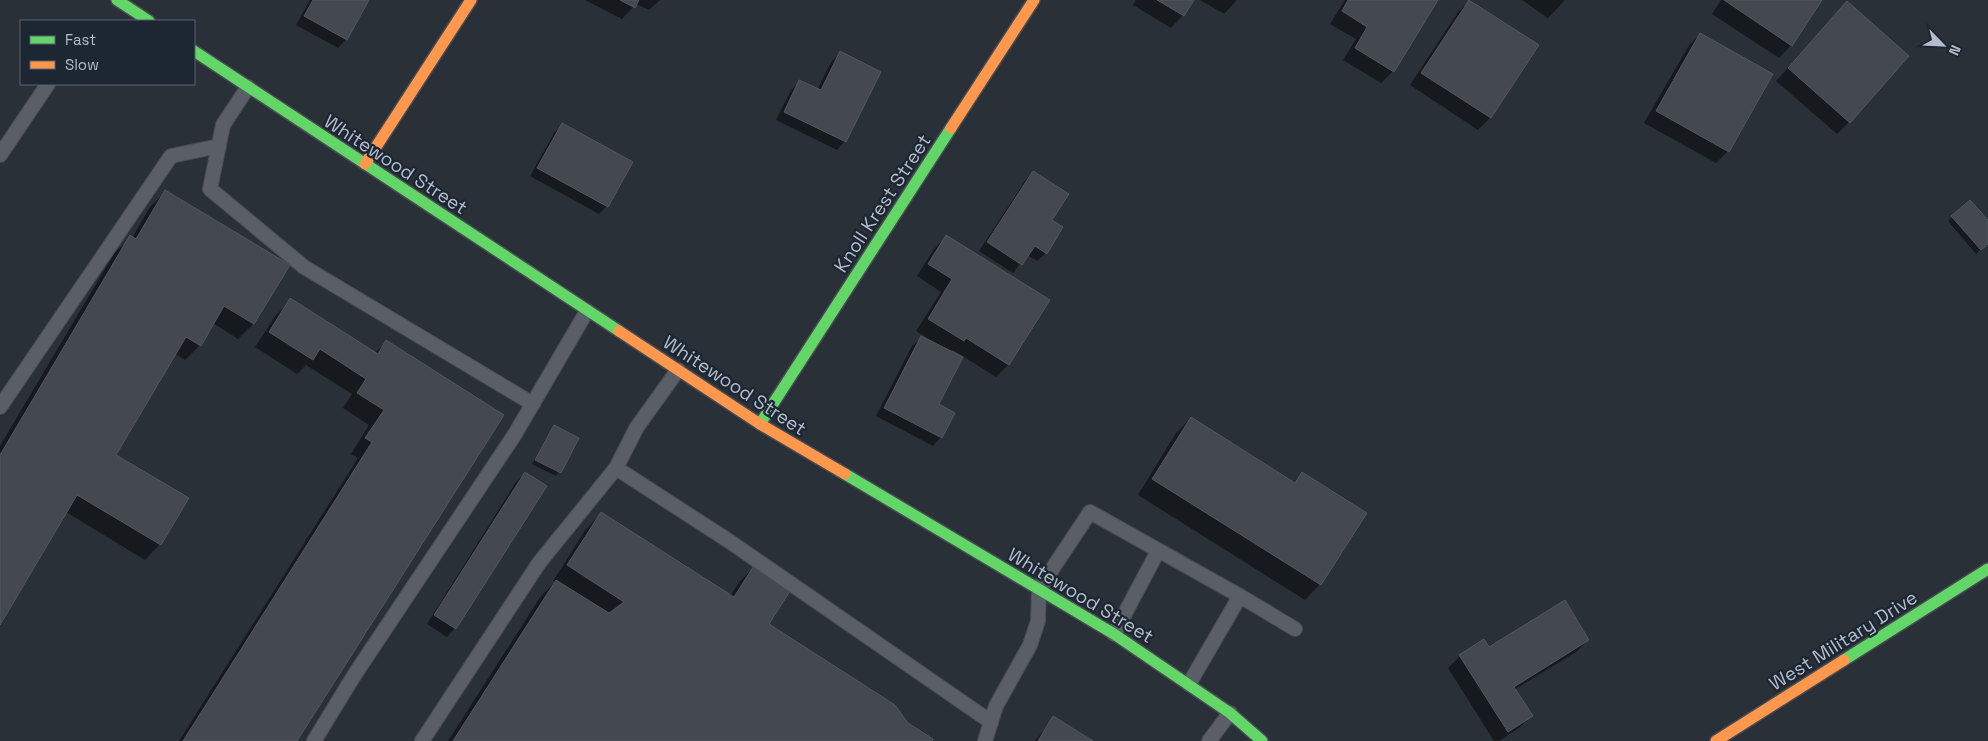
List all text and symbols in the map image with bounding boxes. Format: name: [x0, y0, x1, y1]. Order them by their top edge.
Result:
legend: [20, 20, 195, 85]
north arrow: [1918, 20, 1968, 70]
text: Fast: [65, 30, 96, 49]
text: N: [1945, 42, 1965, 58]
text: Slow: [65, 55, 99, 74]
street label: Whitewood Street: [319, 109, 472, 220]
street label: Knoll Krest Street: [828, 129, 937, 277]
street label: Whitewood Street: [658, 330, 811, 441]
street label: Whitewood Street: [1003, 542, 1158, 649]
street label: West Military Drive: [1764, 585, 1922, 696]

